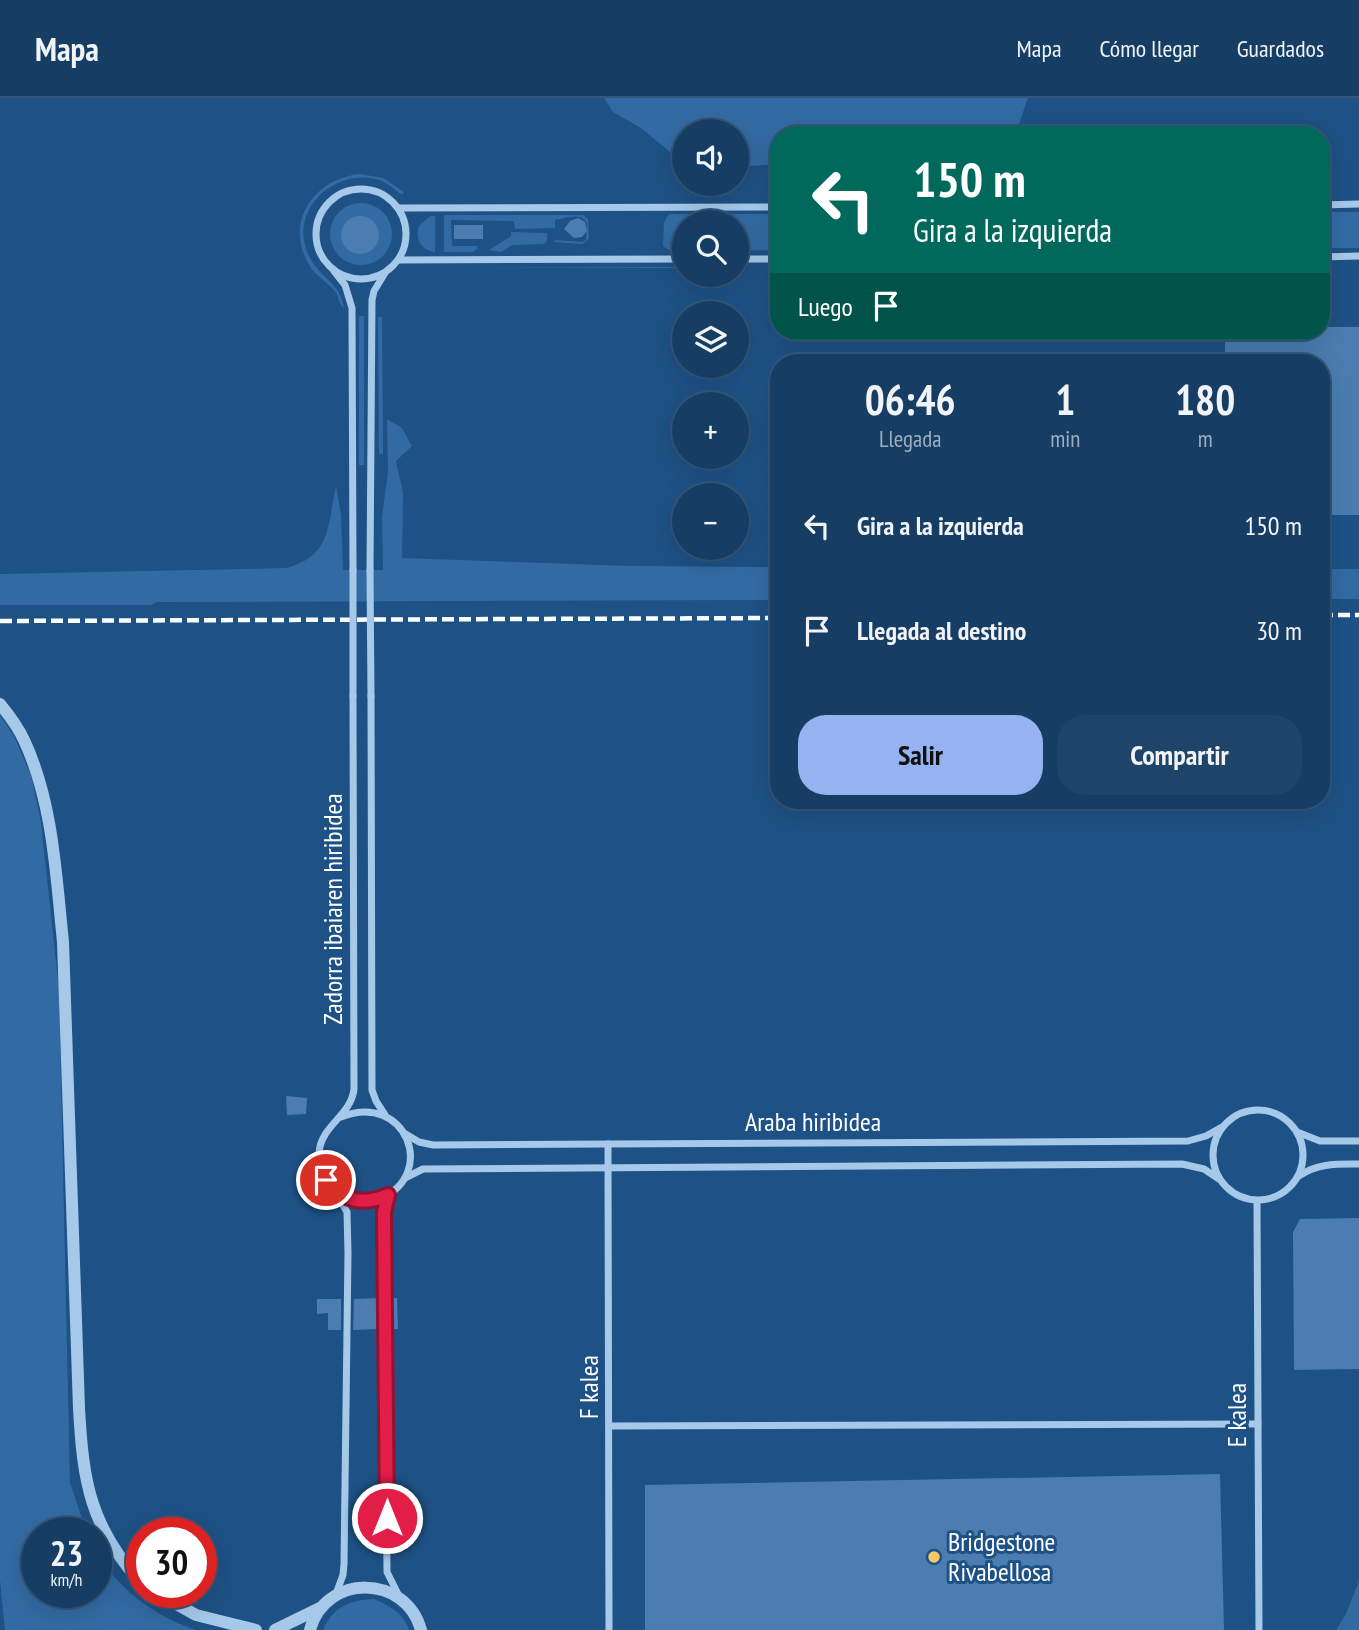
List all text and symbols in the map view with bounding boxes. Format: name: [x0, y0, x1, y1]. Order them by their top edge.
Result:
text: Mapa: [35, 27, 99, 70]
text: Mapa: [1017, 33, 1062, 64]
text: Cómo llegar: [1100, 33, 1199, 64]
text: Guardados: [1237, 33, 1324, 64]
map controls: [672, 119, 749, 560]
button: sound: [672, 119, 749, 196]
text: 150 m: [913, 147, 1026, 211]
icon: left: [798, 154, 889, 245]
text: Gira a la izquierda: [913, 209, 1112, 251]
button: search: [672, 210, 749, 287]
icon: arrive: [867, 287, 905, 325]
text: Luego: [798, 290, 853, 323]
button: layers: [672, 301, 749, 378]
text: 06:46: [865, 372, 956, 427]
text: 1: [1055, 372, 1075, 427]
text: 180: [1175, 372, 1235, 427]
button: +: [672, 392, 749, 469]
text: Llegada: [879, 424, 941, 453]
text: min: [1050, 424, 1080, 453]
text: m: [1198, 424, 1213, 453]
button: −: [672, 483, 749, 560]
icon: left: [798, 507, 836, 545]
text: Gira a la izquierda: [857, 509, 1024, 542]
text: 150 m: [1244, 509, 1302, 542]
icon: arrive: [798, 612, 836, 650]
text: Llegada al destino: [857, 614, 1026, 647]
text: 30 m: [1256, 614, 1302, 647]
button: Salir: [798, 715, 1043, 795]
button: Compartir: [1057, 715, 1302, 795]
street label: Zadorra ibaiaren hiribidea: [316, 793, 349, 1025]
street label: Araba hiribidea: [745, 1105, 881, 1138]
pin: [296, 1150, 356, 1210]
icon: arrive: [307, 1161, 345, 1199]
street label: F kalea: [572, 1355, 605, 1419]
street label: E kalea: [1220, 1383, 1253, 1447]
position arrow: [350, 1481, 424, 1555]
speed limit sign: 30: [126, 1517, 217, 1608]
place label: Bridgestone Rivabellosa: [948, 1525, 1055, 1588]
text: 23: [50, 1530, 83, 1576]
marker: Bridgestone Rivabellosa: [926, 1549, 942, 1565]
text: km/h: [51, 1568, 82, 1591]

